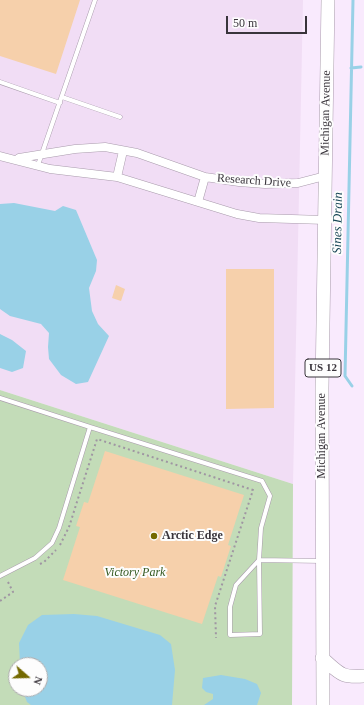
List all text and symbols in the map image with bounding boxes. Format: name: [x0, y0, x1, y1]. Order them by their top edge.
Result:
scale bar: [228, 8, 309, 34]
text: 50 m: [233, 16, 257, 30]
street label: Michigan Avenue: [318, 70, 334, 156]
street label: Research Drive: [216, 171, 292, 191]
water label: Sines Drain: [330, 192, 346, 254]
road number: US 12: [305, 359, 341, 377]
street label: Michigan Avenue: [315, 393, 329, 479]
place label: Arctic Edge: [162, 529, 223, 543]
marker: Arctic Edge: [149, 531, 159, 541]
park label: Victory Park: [105, 566, 165, 580]
north arrow: [8, 657, 48, 697]
text: N: [31, 675, 45, 687]

